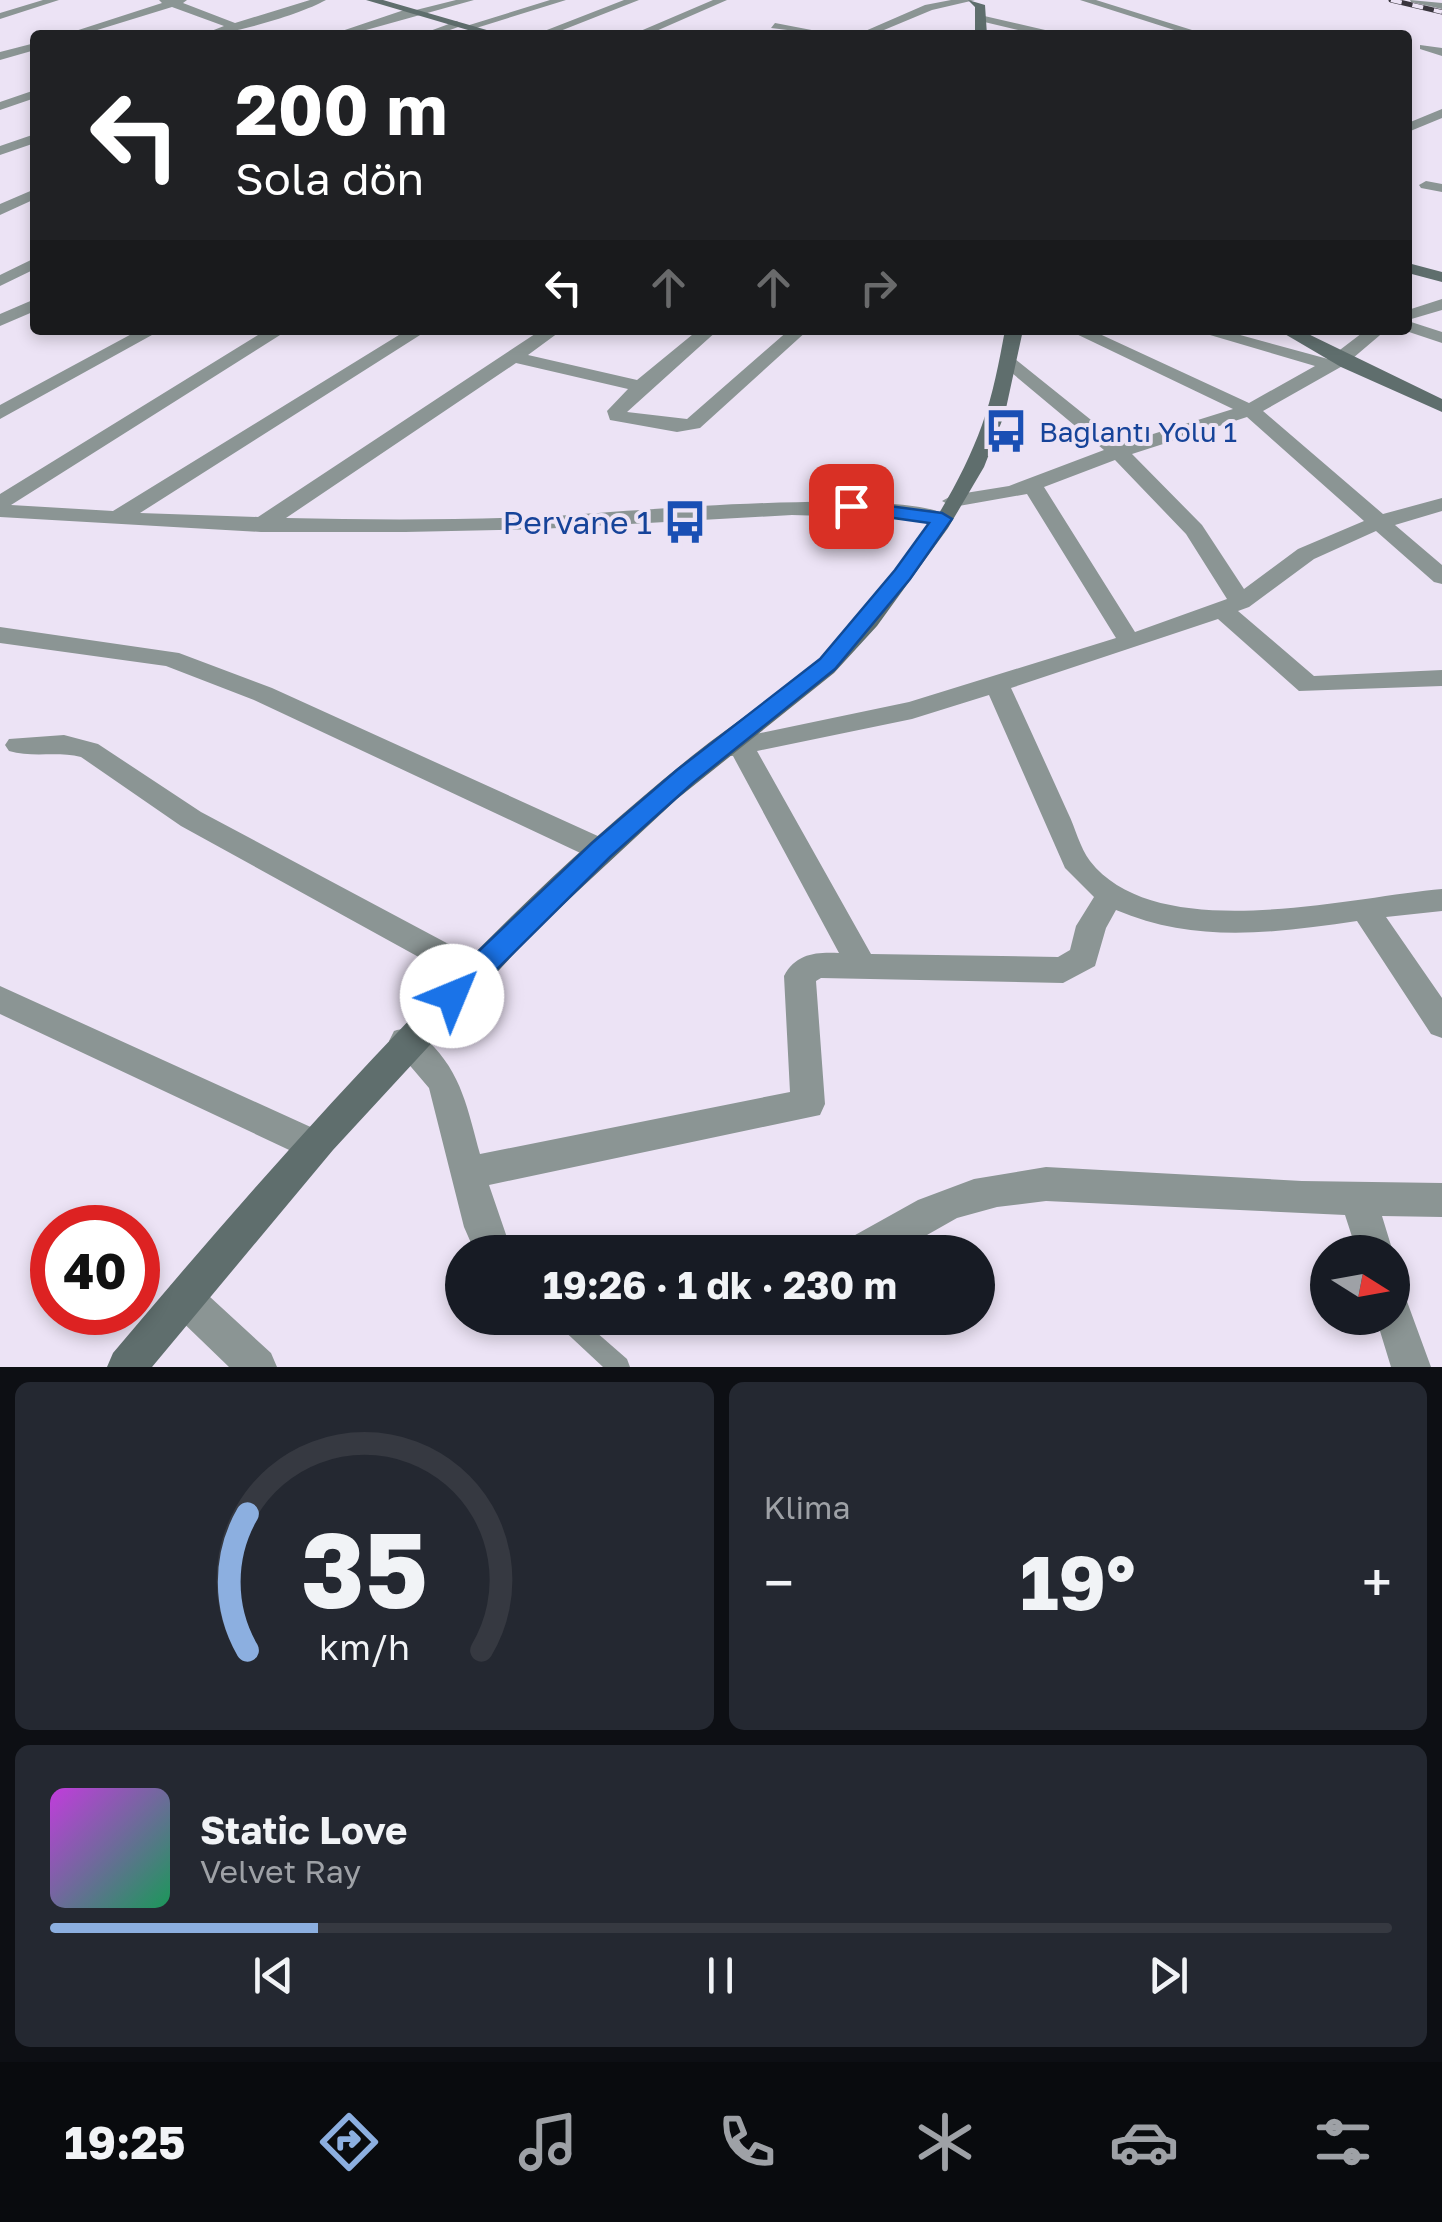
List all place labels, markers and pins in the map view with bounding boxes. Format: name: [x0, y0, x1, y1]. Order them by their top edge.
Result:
bus stop icon: Bağlantı Yolu 1: [982, 407, 1030, 455]
place label: Bağlantı Yolu 1: [1039, 415, 1237, 448]
pin: [809, 464, 894, 549]
bus stop icon: Pervane 1: [661, 498, 709, 546]
place label: Pervane 1: [503, 503, 652, 541]

